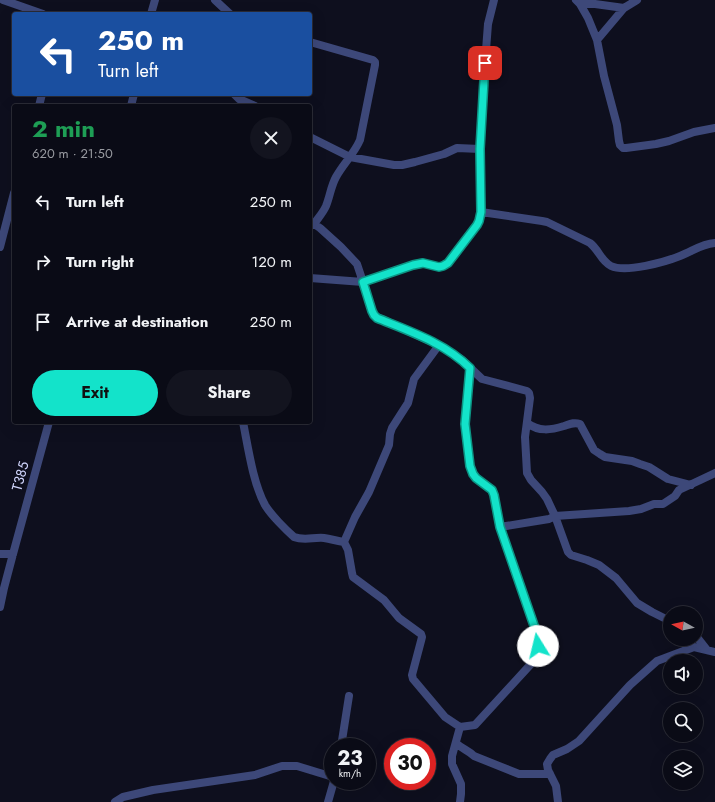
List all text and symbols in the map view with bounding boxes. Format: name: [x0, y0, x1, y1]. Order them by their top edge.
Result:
text: 250 m: [98, 20, 184, 61]
icon: left: [32, 28, 84, 80]
pin: [468, 46, 502, 80]
icon: arrive: [474, 52, 496, 74]
text: Turn left: [98, 58, 158, 84]
text: 2 min: [32, 111, 95, 146]
button: close: [250, 117, 292, 159]
text: 620 m · 21:50: [32, 144, 113, 163]
icon: left: [32, 191, 54, 213]
text: Turn left: [66, 191, 124, 213]
text: 250 m: [250, 191, 292, 213]
icon: right: [32, 251, 54, 273]
text: Turn right: [66, 251, 134, 273]
text: 120 m: [252, 251, 292, 273]
icon: arrive: [32, 311, 54, 333]
text: Arrive at destination: [66, 311, 208, 333]
text: 250 m: [250, 311, 292, 333]
button: Exit: [32, 370, 158, 416]
button: Share: [166, 370, 292, 416]
street label: T385: [6, 459, 34, 493]
north arrow: [663, 606, 703, 646]
map controls: [663, 606, 703, 790]
position arrow: [517, 625, 559, 667]
button: sound: [663, 654, 703, 694]
button: search: [663, 702, 703, 742]
speed limit sign: 30: [384, 738, 436, 790]
text: 23: [337, 744, 363, 773]
button: layers: [663, 750, 703, 790]
text: km/h: [339, 766, 361, 781]

